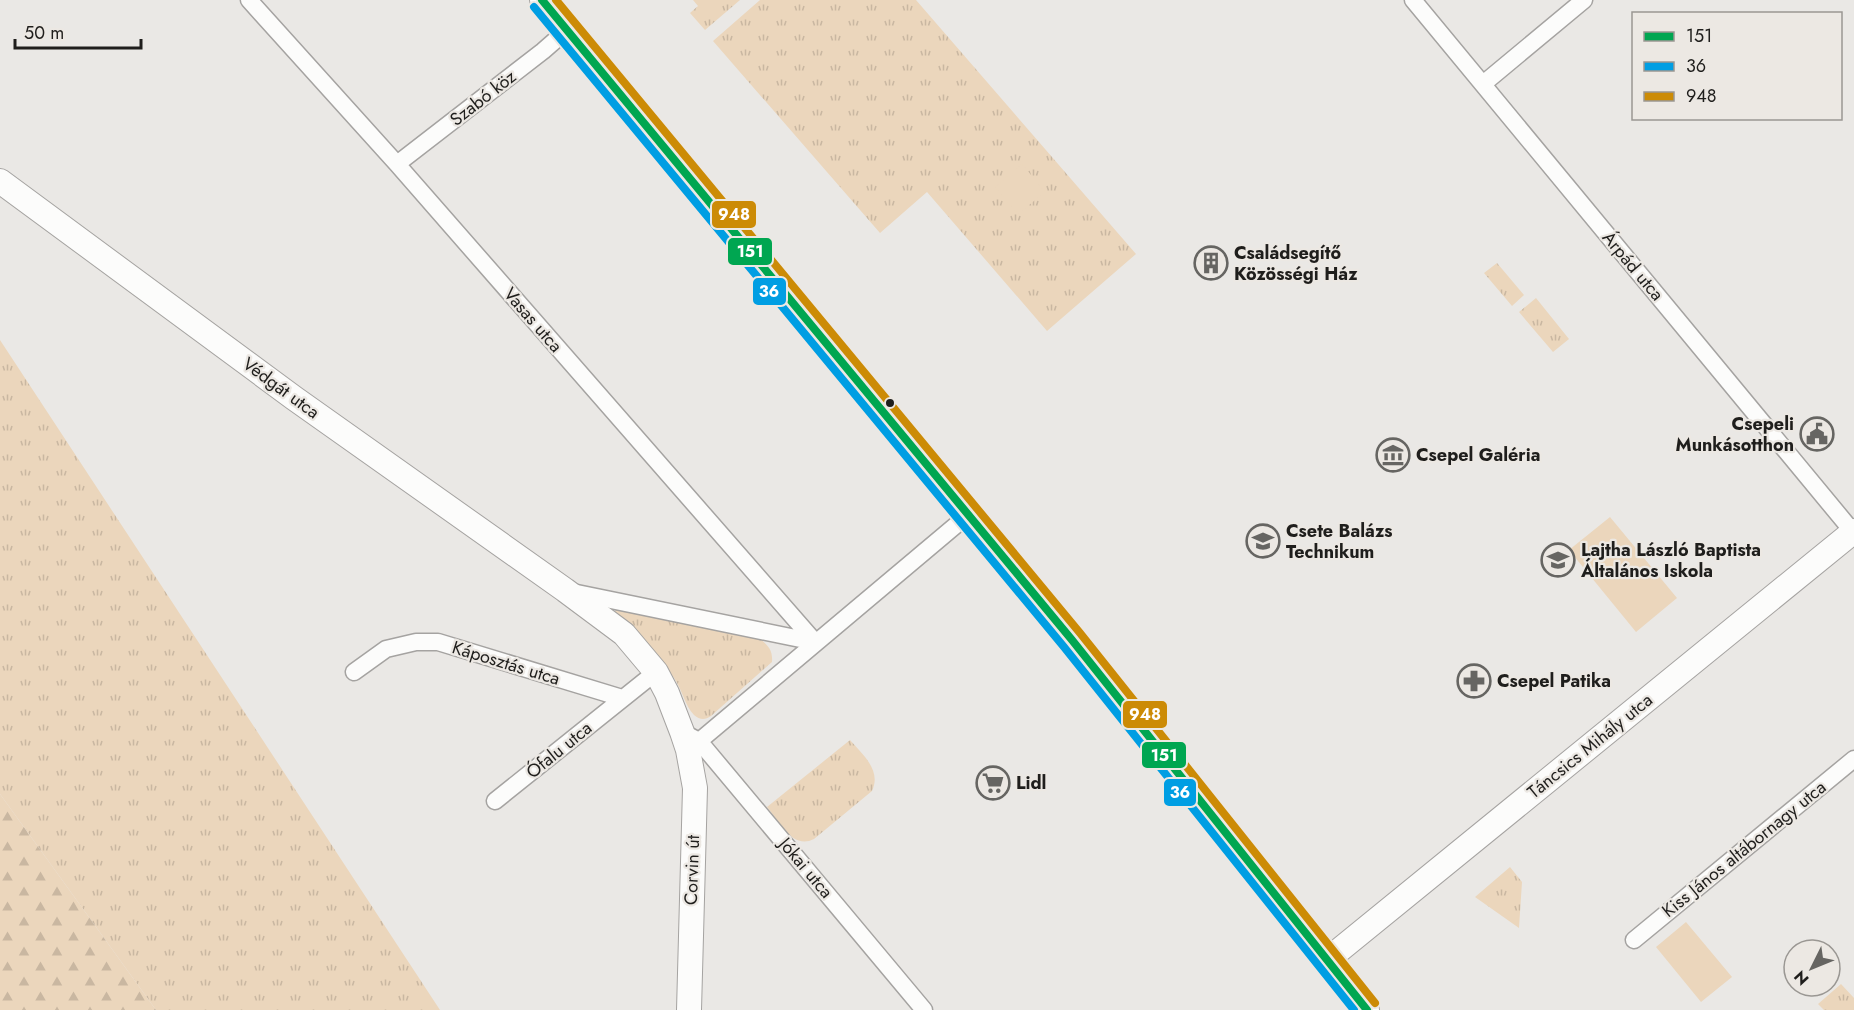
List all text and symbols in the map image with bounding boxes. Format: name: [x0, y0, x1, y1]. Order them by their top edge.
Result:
scale bar: [15, 12, 141, 50]
legend: [1632, 12, 1842, 120]
text: 50 m: [24, 20, 64, 46]
text: 151: [1686, 23, 1712, 49]
text: 36: [1686, 53, 1706, 79]
street label: Szabó köz: [444, 63, 522, 132]
text: 948: [1686, 83, 1717, 109]
line badge: 948: [711, 200, 757, 229]
text: 948: [718, 203, 750, 226]
street label: Árpád utca: [1596, 226, 1670, 306]
line badge: 151: [727, 237, 773, 266]
text: 151: [737, 240, 763, 263]
place label: Családsegítő Közösségi Ház: [1234, 240, 1358, 287]
building icon: Családsegítő Közösségi Ház: [1193, 245, 1229, 281]
line badge: 36: [752, 277, 787, 306]
text: 36: [759, 280, 779, 303]
street label: Vasas utca: [497, 282, 569, 358]
street label: Védgát utca: [237, 351, 325, 425]
unlabelled marker: [884, 397, 896, 409]
place label: Csepeli Munkásotthon: [1676, 411, 1794, 458]
public building icon: Csepeli Munkásotthon: [1799, 416, 1835, 452]
museum icon: Csepel Galéria: [1375, 437, 1411, 473]
place label: Csepel Galéria: [1416, 442, 1540, 468]
place label: Csete Balázs Technikum: [1286, 518, 1393, 565]
school or university icon: Csete Balázs Technikum: [1245, 523, 1281, 559]
place label: Lajtha László Baptista Általános Iskola: [1580, 537, 1761, 584]
school or university icon: Lajtha László Baptista Általános Iskola: [1540, 542, 1576, 578]
street label: Káposztás utca: [449, 634, 563, 692]
pharmacy icon: Csepel Patika: [1456, 663, 1492, 699]
place label: Csepel Patika: [1497, 668, 1611, 694]
street label: Táncsics Mihály utca: [1522, 687, 1658, 805]
line badge: 948: [1122, 700, 1168, 729]
text: 948: [1129, 703, 1161, 726]
street label: Ófalu utca: [520, 715, 598, 785]
line badge: 151: [1141, 741, 1187, 769]
text: 151: [1151, 744, 1177, 767]
supermarket icon: Lidl: [975, 765, 1011, 801]
place label: Lidl: [1016, 770, 1046, 796]
street label: Kiss János altábornagy utca: [1656, 775, 1832, 923]
line badge: 36: [1163, 778, 1197, 807]
text: 36: [1170, 781, 1190, 804]
street label: Jókai utca: [772, 831, 839, 904]
street label: Corvin út: [678, 834, 706, 905]
north arrow: [1782, 938, 1842, 998]
text: N: [1789, 965, 1814, 990]

